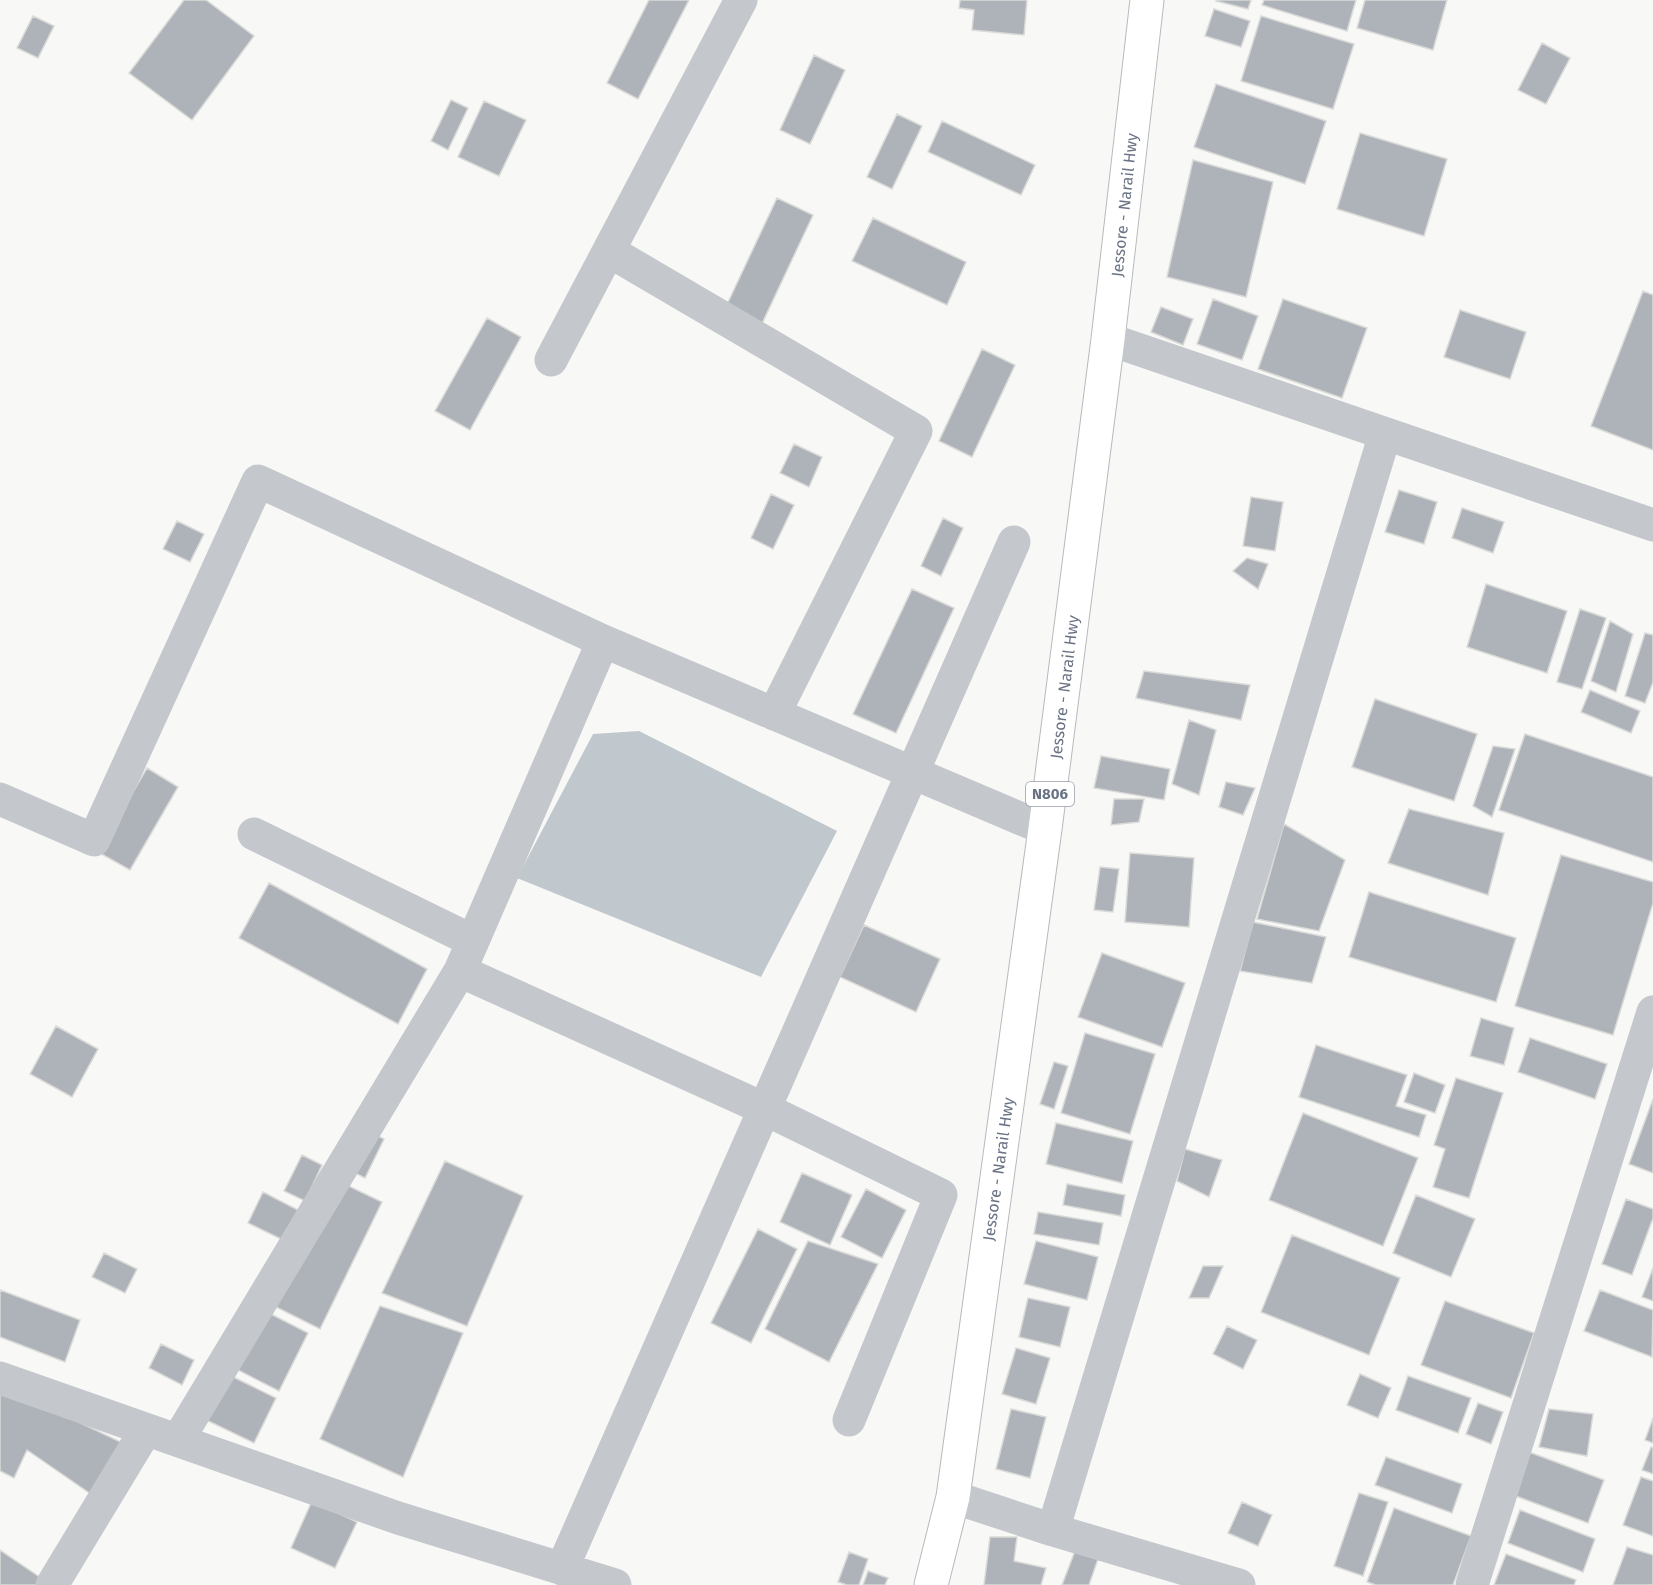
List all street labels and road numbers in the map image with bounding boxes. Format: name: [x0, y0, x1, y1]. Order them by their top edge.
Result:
street label: Jessore - Narail Hwy: [1107, 132, 1142, 278]
street label: Jessore - Narail Hwy: [1046, 614, 1083, 760]
road number: N806: [1026, 782, 1074, 806]
street label: Jessore - Narail Hwy: [979, 1096, 1018, 1242]

